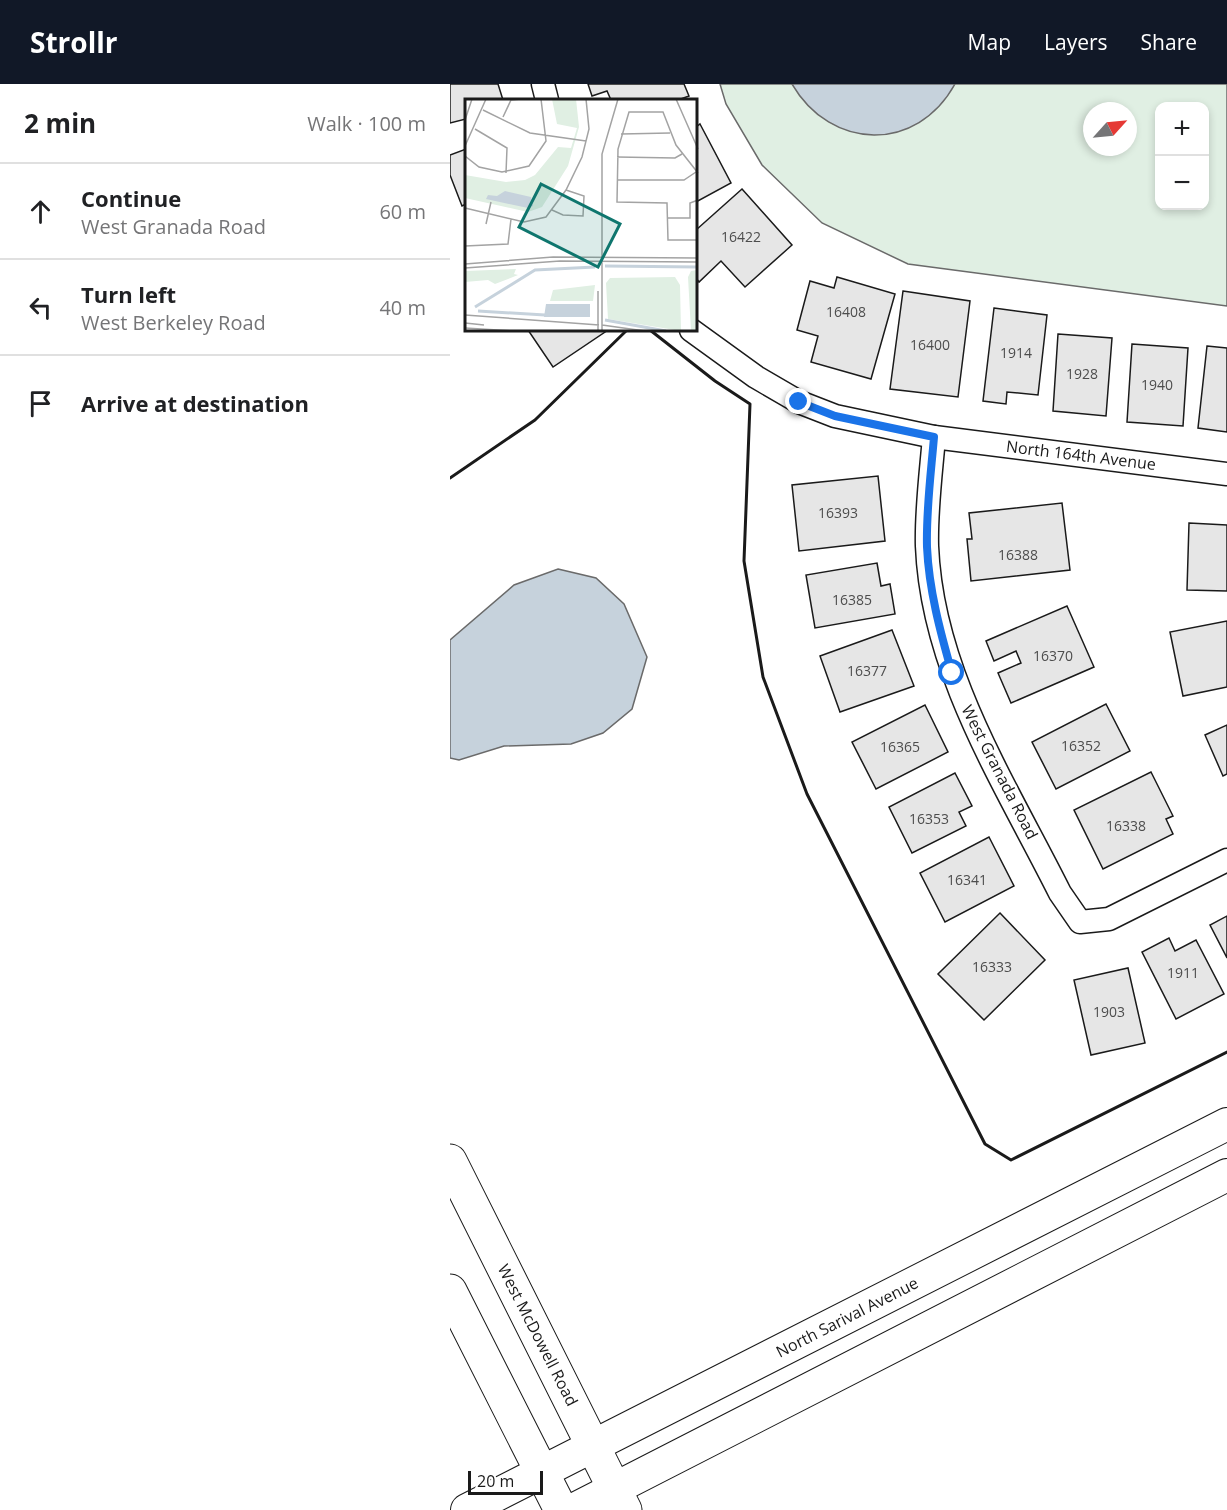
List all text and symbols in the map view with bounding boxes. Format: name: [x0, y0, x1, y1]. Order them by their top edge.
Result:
text: Strollr: [30, 23, 117, 61]
text: Map: [968, 28, 1011, 56]
text: Layers: [1044, 28, 1108, 56]
text: Share: [1141, 28, 1197, 56]
inset map: [465, 99, 698, 332]
north arrow: [1083, 102, 1137, 156]
map controls: [1155, 102, 1209, 210]
button: +: [1155, 102, 1209, 156]
text: 2 min: [24, 105, 96, 141]
text: Walk · 100 m: [307, 110, 426, 137]
button: −: [1155, 156, 1209, 210]
text: Continue: [81, 183, 181, 213]
icon: ahead: [24, 195, 57, 228]
text: 60 m: [379, 198, 426, 225]
text: West Granada Road: [81, 213, 266, 240]
house number: 16422: [721, 227, 761, 246]
text: Turn left: [81, 279, 176, 309]
icon: left: [24, 291, 57, 324]
text: 40 m: [379, 294, 426, 321]
house number: 16408: [826, 302, 866, 321]
text: West Berkeley Road: [81, 309, 266, 336]
house number: 16400: [910, 335, 950, 354]
house number: 1914: [1000, 343, 1032, 362]
house number: 1928: [1066, 364, 1098, 383]
house number: 1940: [1141, 375, 1173, 394]
icon: arrive: [24, 387, 57, 420]
text: Arrive at destination: [81, 388, 309, 418]
route end: [785, 388, 811, 414]
street label: North 164th Avenue: [1005, 435, 1157, 475]
house number: 16393: [818, 503, 858, 522]
house number: 16388: [998, 545, 1038, 564]
house number: 16385: [832, 590, 872, 609]
house number: 16370: [1033, 646, 1073, 665]
route start: [938, 659, 964, 685]
house number: 16377: [847, 661, 887, 680]
street label: West Granada Road: [957, 701, 1043, 843]
house number: 16352: [1061, 736, 1101, 755]
house number: 16365: [880, 737, 920, 756]
house number: 16353: [909, 809, 949, 828]
house number: 16338: [1106, 816, 1146, 835]
house number: 16341: [947, 870, 987, 889]
house number: 16333: [972, 957, 1012, 976]
house number: 1911: [1167, 963, 1199, 982]
house number: 1903: [1093, 1002, 1125, 1021]
street label: West McDowell Road: [493, 1260, 583, 1410]
street label: North Sarival Avenue: [772, 1272, 922, 1362]
scale bar: [468, 1468, 543, 1496]
text: 20 m: [477, 1470, 514, 1492]

